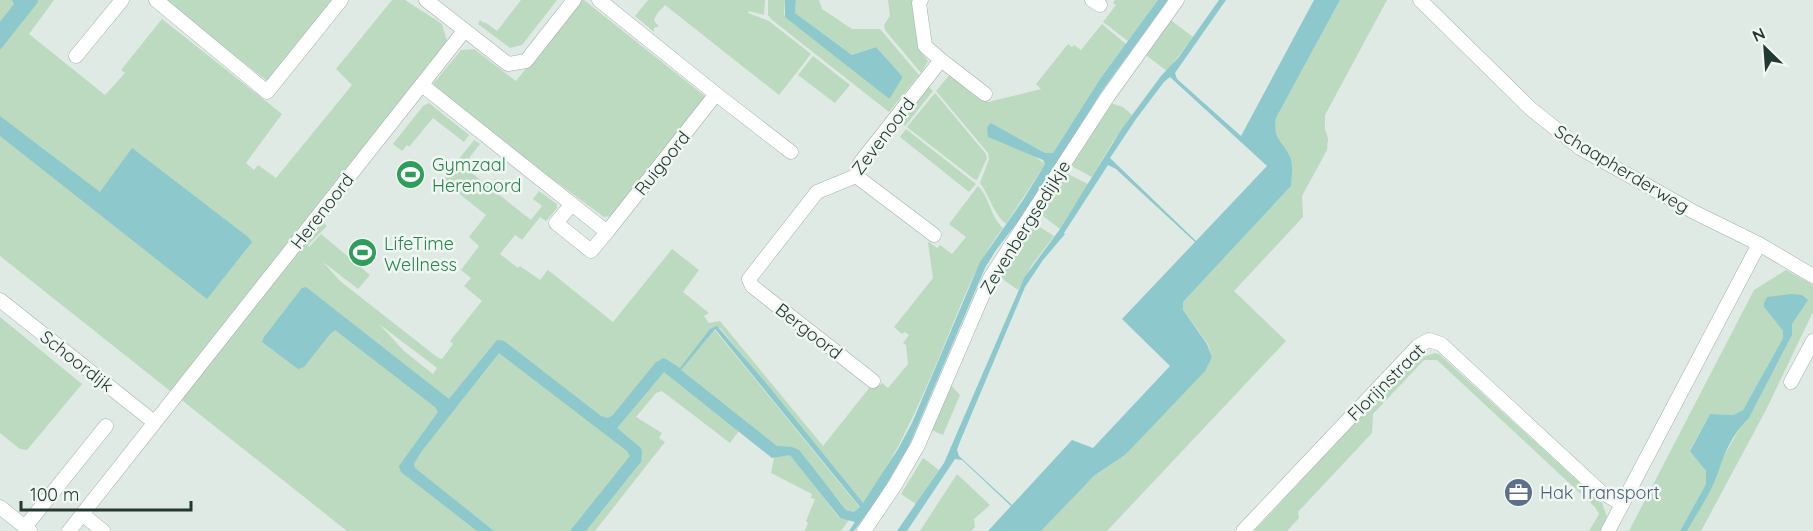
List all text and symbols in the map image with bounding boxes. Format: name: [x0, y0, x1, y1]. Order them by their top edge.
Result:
north arrow: [1735, 18, 1795, 78]
text: N: [1749, 23, 1768, 46]
street label: Zevenoord: [846, 93, 920, 179]
street label: Schaapherderweg: [1550, 120, 1694, 218]
street label: Ruigoord: [629, 126, 695, 200]
place label: Gymzaal Herenoord: [432, 153, 521, 197]
street label: Zevenbergsedijkje: [975, 156, 1075, 298]
sports icon: Gymzaal Herenoord: [395, 158, 427, 190]
street label: Herenoord: [285, 169, 359, 253]
place label: LifeTime Wellness: [384, 232, 457, 276]
sports icon: LifeTime Wellness: [347, 237, 379, 269]
street label: Bergoord: [771, 298, 847, 364]
street label: Schoordijk: [36, 325, 118, 397]
street label: Florijnstraat: [1342, 338, 1430, 426]
scale bar: [21, 474, 190, 512]
office icon: Hak Transport: [1503, 476, 1535, 508]
place label: Hak Transport: [1540, 481, 1659, 504]
text: 100 m: [30, 483, 79, 506]

